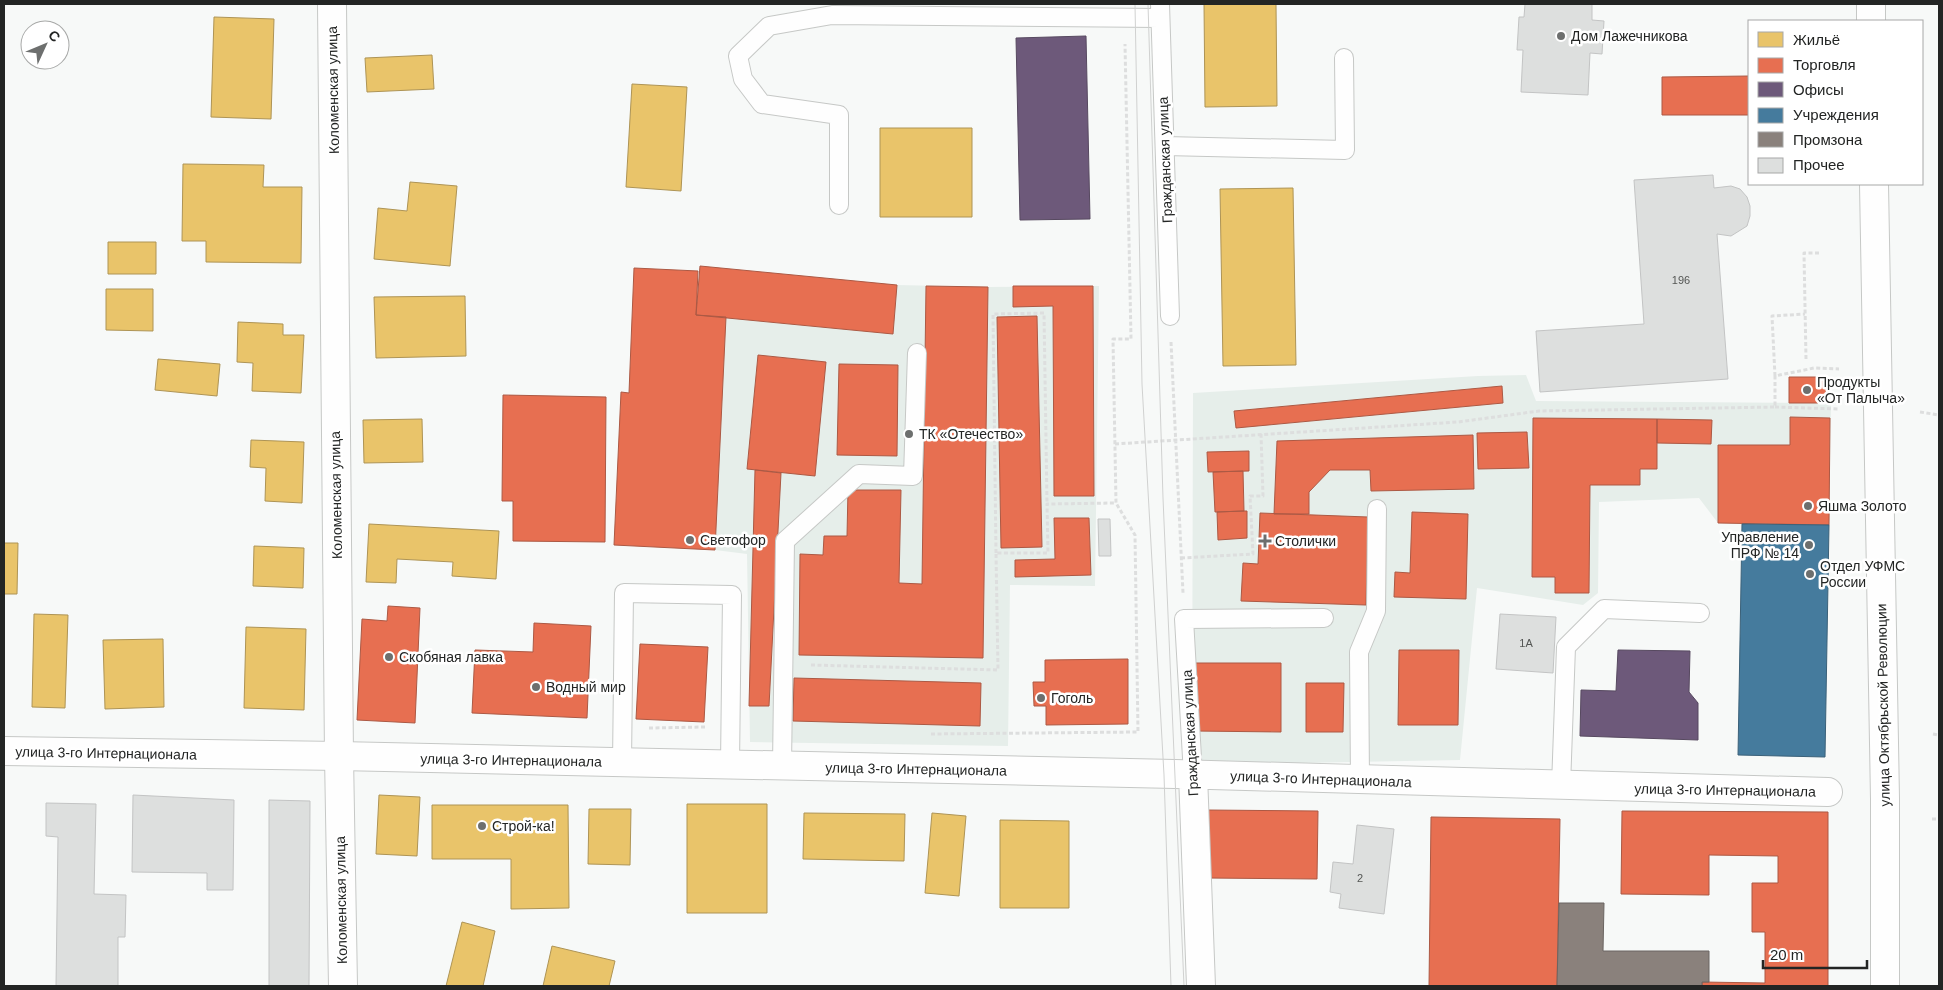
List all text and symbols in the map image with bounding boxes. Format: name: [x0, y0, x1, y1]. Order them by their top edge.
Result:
north arrow: [20, 20, 70, 70]
legend: [1748, 20, 1923, 185]
street label: Коломенская улица: [324, 26, 342, 154]
text: С: [45, 27, 64, 45]
place label: Дом Лажечникова: [1571, 28, 1688, 44]
marker: Дом Лажечникова: [1555, 30, 1567, 42]
text: Жильё: [1793, 31, 1840, 48]
text: Торговля: [1793, 56, 1856, 73]
text: Офисы: [1793, 81, 1844, 98]
street label: Гражданская улица: [1155, 96, 1175, 224]
text: Учреждения: [1793, 106, 1879, 123]
text: Промзона: [1793, 131, 1863, 148]
text: Прочее: [1793, 156, 1845, 173]
house number: 196: [1672, 274, 1690, 286]
place label: Продукты «От Палыча»: [1817, 374, 1905, 406]
marker: Продукты «От Палыча»: [1801, 384, 1813, 396]
place label: ТК «Отечество»: [919, 426, 1023, 442]
marker: ТК «Отечество»: [903, 428, 915, 440]
street label: Коломенская улица: [327, 431, 345, 559]
place label: Яшма Золото: [1818, 498, 1907, 514]
marker: Яшма Золото: [1802, 500, 1814, 512]
place label: Управление ПРФ № 14: [1721, 529, 1799, 561]
place label: Светофор: [700, 532, 766, 548]
place label: Столички: [1275, 533, 1336, 549]
marker: Светофор: [684, 534, 696, 546]
marker: Столички: [1259, 535, 1271, 547]
marker: Управление ПРФ № 14: [1803, 539, 1815, 551]
place label: Отдел УФМС России: [1820, 558, 1905, 590]
marker: Отдел УФМС России: [1804, 568, 1816, 580]
street label: улица Октябрьской Революции: [1873, 603, 1893, 807]
house number: 1А: [1519, 637, 1533, 649]
place label: Скобяная лавка: [399, 649, 503, 665]
marker: Скобяная лавка: [383, 651, 395, 663]
street label: Гражданская улица: [1179, 669, 1201, 797]
place label: Водный мир: [546, 679, 626, 695]
marker: Водный мир: [530, 681, 542, 693]
place label: Гоголь: [1051, 690, 1093, 706]
marker: Гоголь: [1035, 692, 1047, 704]
street label: улица 3-го Интернационала: [15, 743, 197, 763]
street label: улица 3-го Интернационала: [420, 750, 602, 770]
street label: улица 3-го Интернационала: [825, 759, 1007, 779]
street label: улица 3-го Интернационала: [1230, 768, 1412, 790]
street label: улица 3-го Интернационала: [1634, 780, 1816, 800]
place label: Строй-ка!: [492, 818, 555, 834]
marker: Строй-ка!: [476, 820, 488, 832]
street label: Коломенская улица: [332, 836, 350, 964]
house number: 2: [1357, 872, 1363, 884]
scale bar: [1763, 938, 1867, 970]
text: 20 m: [1770, 946, 1803, 963]

